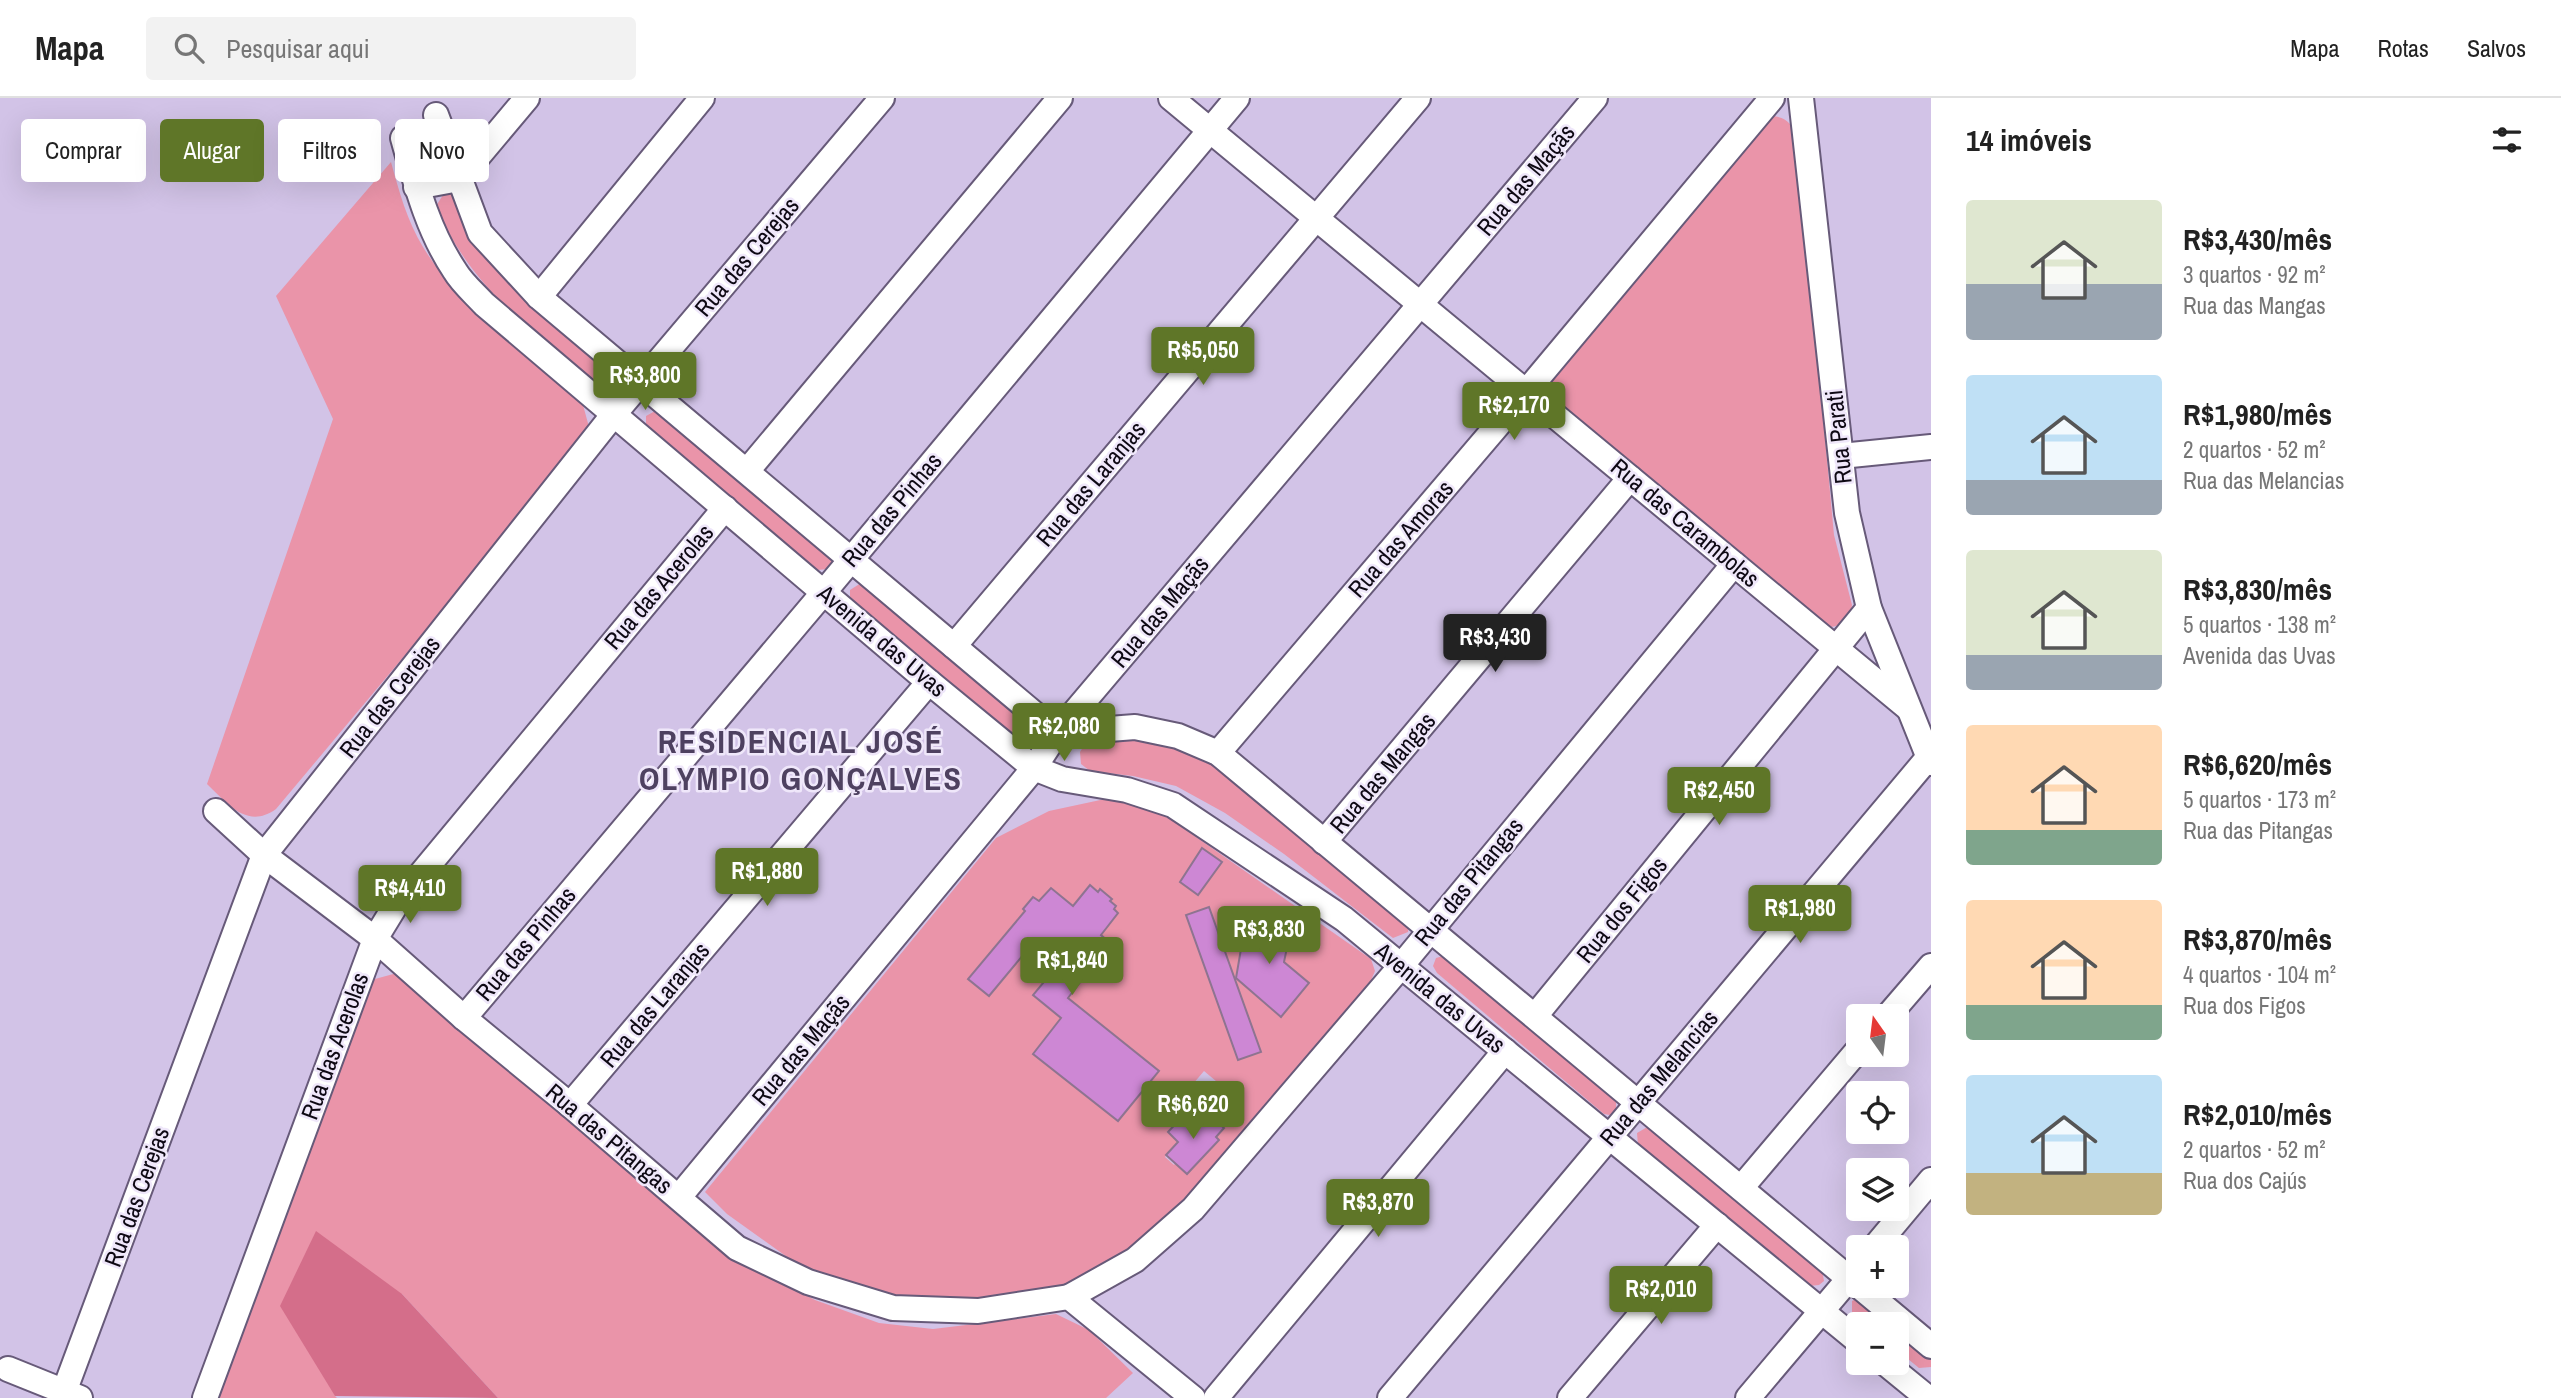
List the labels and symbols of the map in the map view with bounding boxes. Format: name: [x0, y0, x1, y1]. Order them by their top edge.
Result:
street label: Rua das Maçãs: [1469, 117, 1581, 242]
street label: Rua das Cerejas: [687, 190, 806, 323]
pin: R$5,050: [1138, 328, 1268, 387]
pin: R$3,800: [580, 352, 710, 412]
pin: R$2,170: [1449, 382, 1579, 442]
street label: Rua Parati: [1817, 389, 1859, 486]
street label: Rua das Laranjas: [1028, 414, 1152, 553]
street label: Rua das Pinhas: [834, 445, 949, 573]
street label: Rua das Carambolas: [1605, 451, 1767, 594]
street label: Rua das Amoras: [1340, 473, 1460, 604]
street label: Rua das Acerolas: [596, 517, 720, 656]
street label: Rua das Maçãs: [1103, 549, 1215, 674]
street label: Avenida das Uvas: [811, 576, 954, 704]
pin: R$3,430: [1430, 614, 1560, 674]
street label: Rua das Cerejas: [331, 629, 447, 764]
pin: R$2,080: [999, 704, 1129, 763]
street label: Rua das Mangas: [1322, 705, 1442, 840]
district label: RESIDENCIAL JOSÉ OLYMPIO GONÇALVES: [639, 720, 963, 800]
pin: R$2,450: [1654, 768, 1784, 827]
street label: Rua das Pitangas: [1407, 811, 1530, 952]
pin: R$1,880: [702, 848, 832, 908]
street label: Rua dos Figos: [1569, 850, 1674, 969]
pin: R$4,410: [345, 866, 475, 925]
street label: Rua das Pinhas: [468, 879, 583, 1007]
pin: R$1,980: [1735, 886, 1865, 945]
pin: R$3,830: [1204, 906, 1334, 966]
street label: Avenida das Uvas: [1368, 934, 1513, 1060]
street label: Rua das Laranjas: [592, 935, 716, 1074]
pin: R$1,840: [1007, 937, 1137, 997]
street label: Rua das Acerolas: [293, 968, 375, 1124]
street label: Rua das Maçãs: [744, 987, 856, 1112]
street label: Rua das Melancias: [1592, 1003, 1725, 1152]
north arrow: [1846, 1004, 1909, 1068]
street label: Rua das Pitangas: [539, 1076, 680, 1201]
pin: R$6,620: [1128, 1082, 1258, 1141]
street label: Rua das Cerejas: [96, 1122, 176, 1271]
pin: R$3,870: [1313, 1180, 1443, 1239]
pin: R$2,010: [1596, 1266, 1726, 1326]

